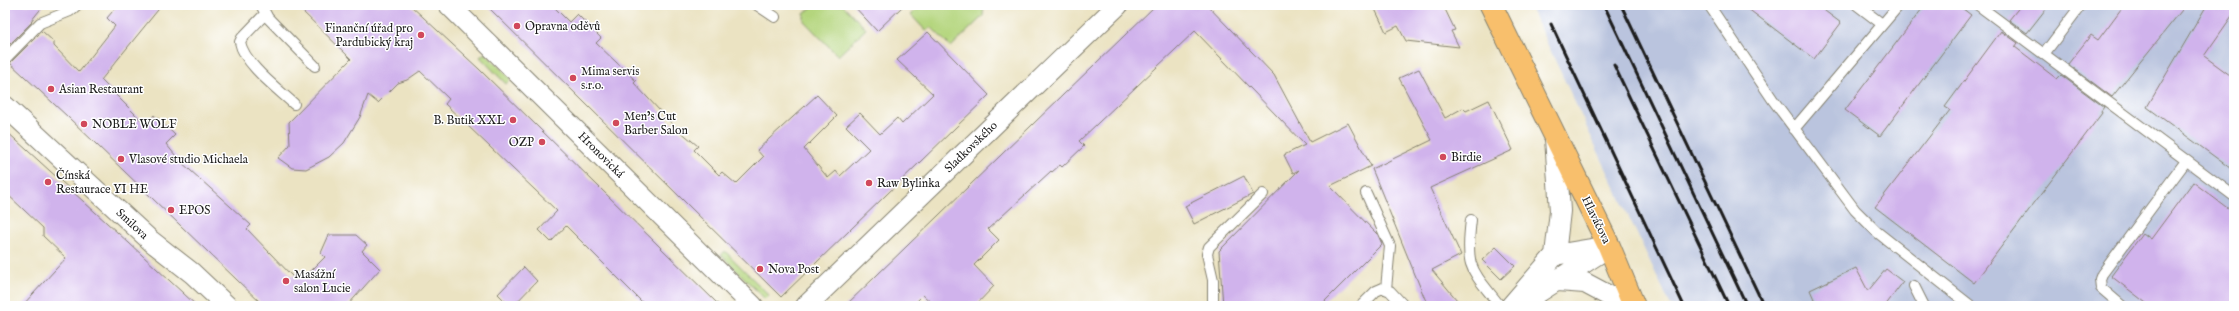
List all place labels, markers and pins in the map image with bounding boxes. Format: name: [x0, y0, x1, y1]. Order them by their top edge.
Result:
place label: Opravna oděvů: [525, 19, 600, 35]
place label: Finanční úřad pro Pardubický kraj: [325, 21, 414, 50]
marker: Opravna oděvů: [512, 21, 522, 31]
marker: Finanční úřad pro Pardubický kraj: [416, 30, 426, 40]
place label: Mima servis s.r.o.: [581, 64, 639, 93]
marker: Mima servis s.r.o.: [568, 73, 578, 83]
place label: Asian Restaurant: [58, 82, 143, 97]
marker: Asian Restaurant: [46, 84, 56, 94]
place label: Men’s Cut Barber Salon: [624, 109, 688, 138]
place label: B. Butik XXL: [433, 113, 505, 128]
marker: B. Butik XXL: [508, 115, 518, 125]
place label: NOBLE WOLF: [92, 117, 177, 132]
marker: Men’s Cut Barber Salon: [611, 118, 621, 128]
marker: NOBLE WOLF: [79, 119, 89, 129]
place label: OZP: [509, 135, 534, 150]
marker: OZP: [537, 137, 547, 147]
place label: Birdie: [1451, 150, 1482, 165]
place label: Vlasové studio Michaela: [128, 152, 249, 167]
marker: Birdie: [1438, 152, 1448, 162]
marker: Vlasové studio Michaela: [116, 154, 126, 164]
place label: Čínská Restaurace YI HE: [56, 167, 148, 197]
place label: Raw Bylinka: [877, 176, 941, 191]
marker: Čínská Restaurace YI HE: [43, 177, 53, 187]
marker: Raw Bylinka: [864, 178, 874, 188]
place label: EPOS: [179, 203, 210, 218]
marker: EPOS: [166, 205, 176, 215]
place label: Nova Post: [768, 262, 819, 277]
marker: Nova Post: [755, 264, 765, 274]
place label: Masážní salon Lucie: [294, 267, 351, 296]
marker: Masážní salon Lucie: [281, 276, 291, 286]

